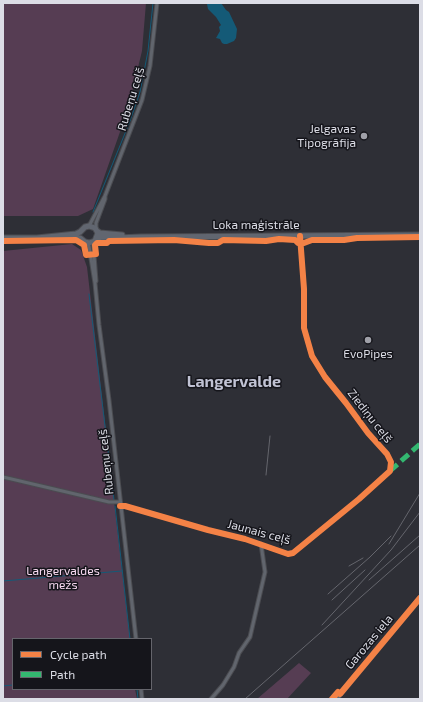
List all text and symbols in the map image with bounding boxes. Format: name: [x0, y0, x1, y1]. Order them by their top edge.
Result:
street label: Rubeņu ceļš: [114, 65, 148, 133]
place label: Jelgavas Tipogrāfija: [297, 122, 356, 150]
marker: Jelgavas Tipogrāfija: [359, 131, 369, 141]
street label: Loka maģistrāle: [212, 218, 300, 232]
marker: EvoPipes: [363, 335, 373, 345]
place label: EvoPipes: [343, 347, 393, 361]
district label: Langervalde: [187, 372, 281, 392]
street label: Ziediņu ceļš: [344, 386, 396, 446]
street label: Rubeņu ceļš: [95, 428, 117, 496]
street label: Jaunais ceļš: [226, 517, 292, 547]
park label: Langervaldes mežs: [26, 564, 100, 592]
street label: Garozas iela: [342, 612, 396, 672]
legend: [12, 638, 152, 690]
text: Cycle path: [50, 647, 107, 661]
text: Path: [50, 667, 75, 681]

